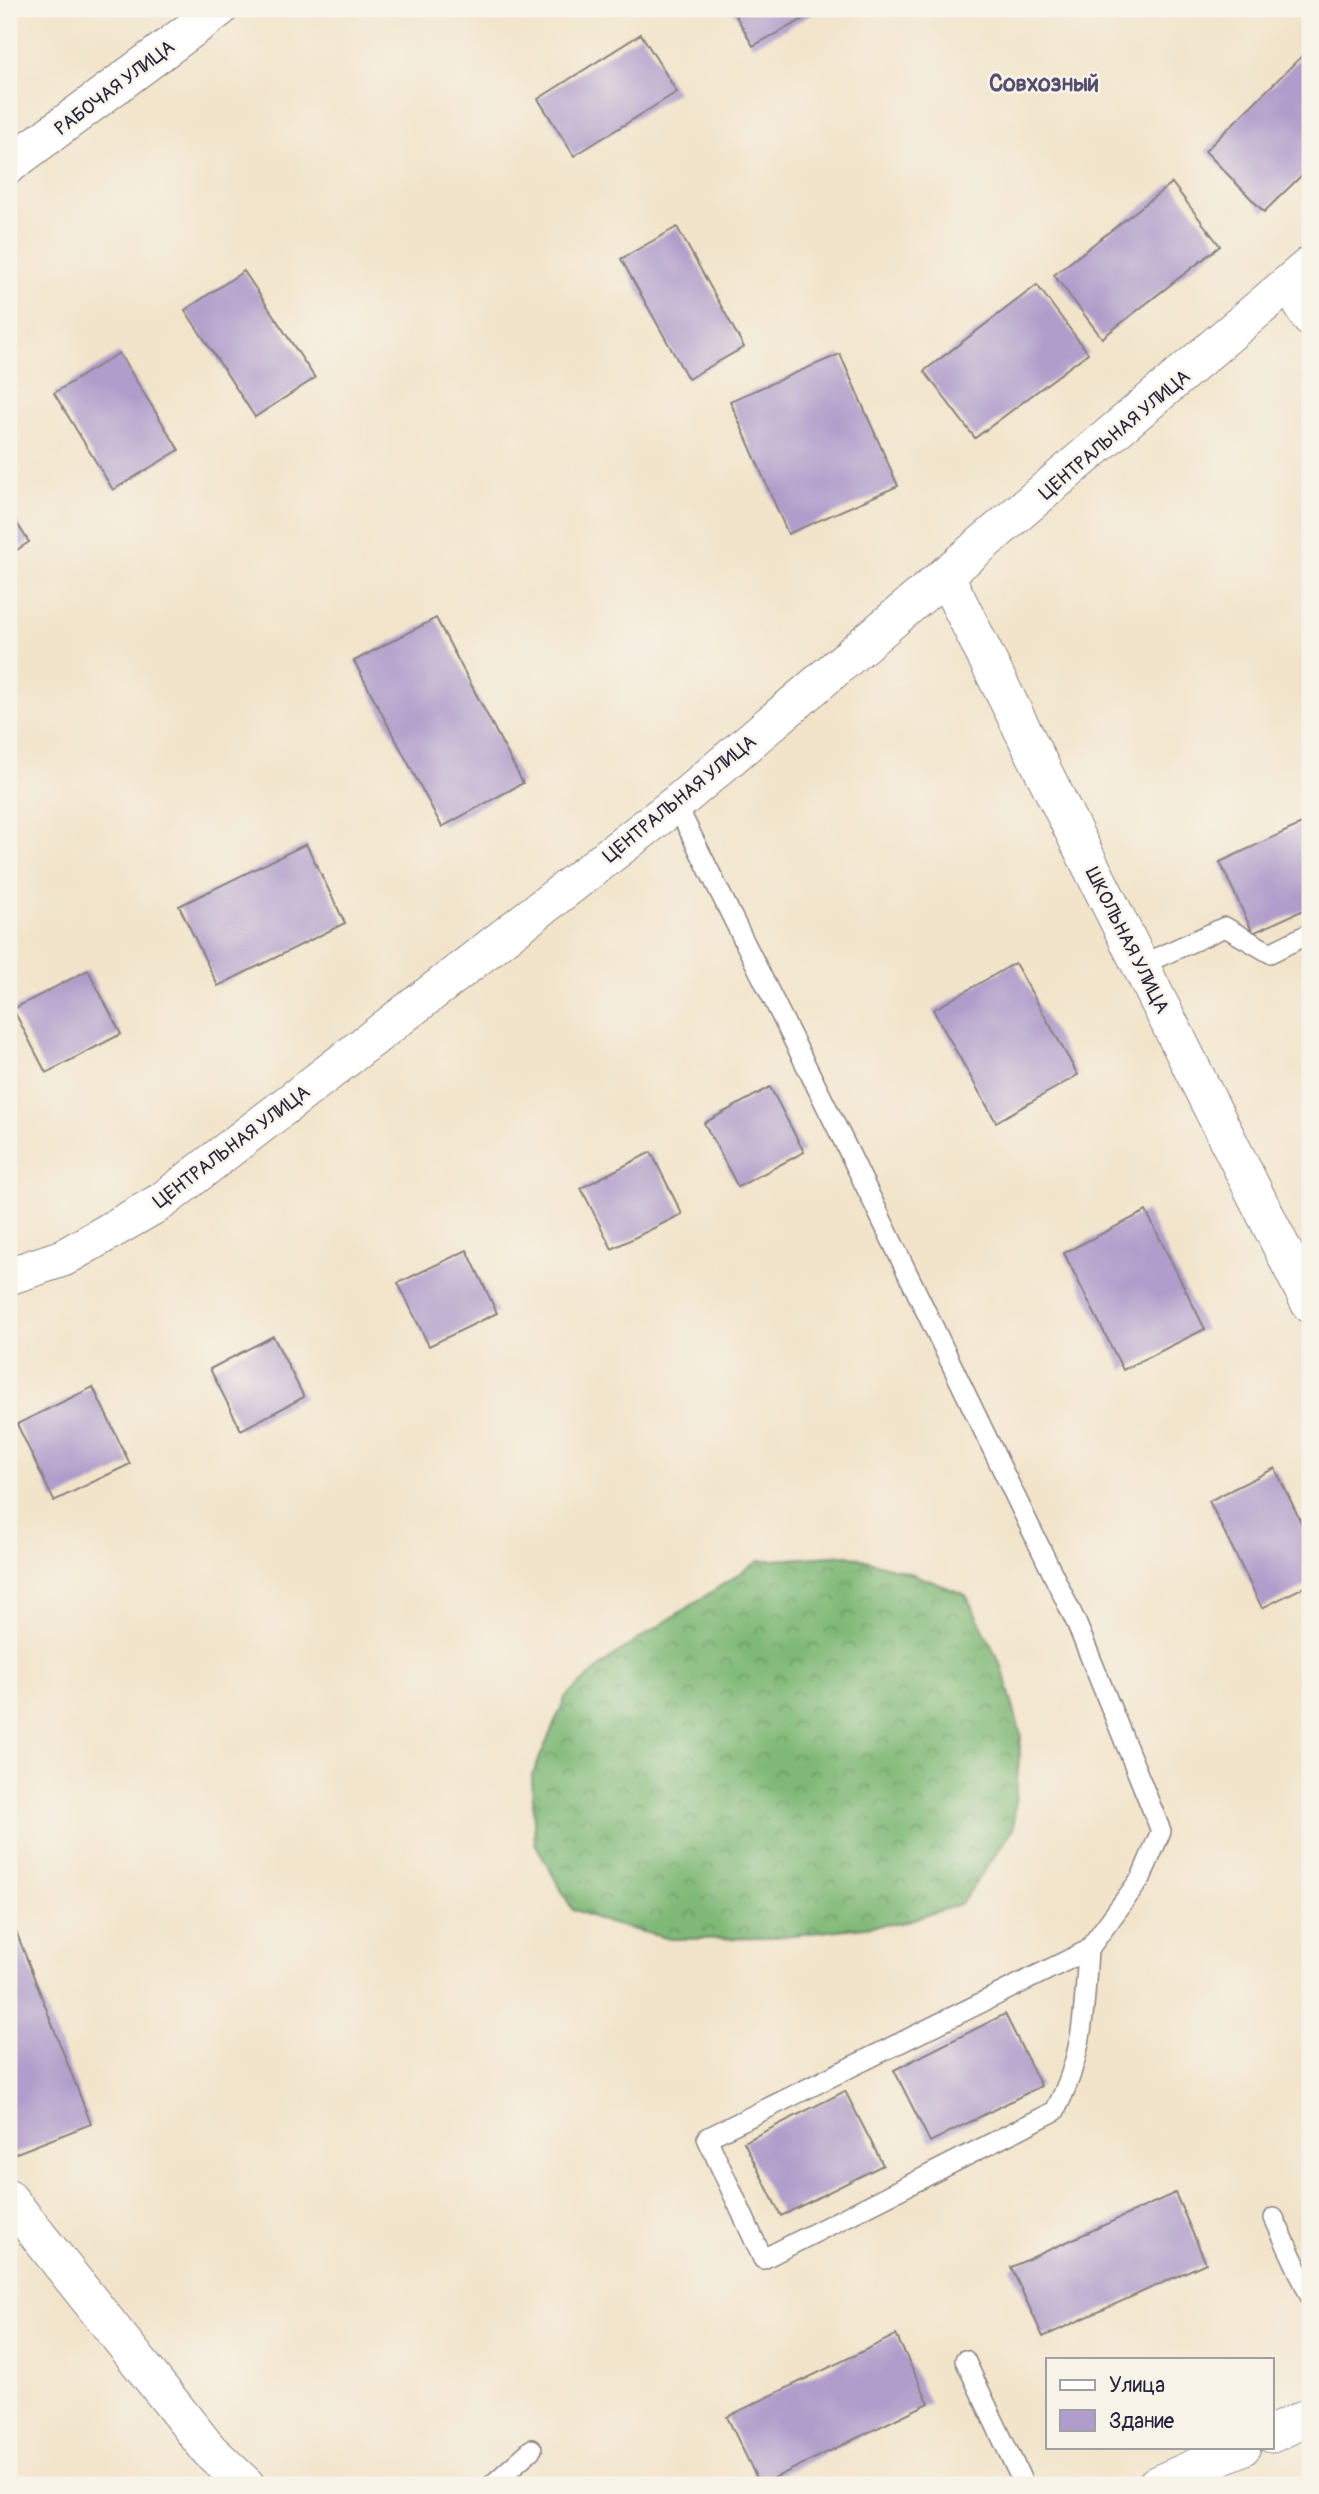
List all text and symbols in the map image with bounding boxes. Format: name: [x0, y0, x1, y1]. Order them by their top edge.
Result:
street label: РАБОЧАЯ УЛИЦА: [50, 35, 179, 141]
district label: Совхозный: [989, 69, 1099, 98]
street label: ЦЕНТРАЛЬНАЯ УЛИЦА: [1034, 364, 1195, 505]
street label: ЦЕНТРАЛЬНАЯ УЛИЦА: [598, 730, 761, 868]
street label: ШКОЛЬНАЯ УЛИЦА: [1080, 863, 1174, 1018]
street label: ЦЕНТРАЛЬНАЯ УЛИЦА: [148, 1080, 315, 1214]
legend: [1046, 2358, 1274, 2448]
text: Улица: [1109, 2372, 1165, 2399]
text: Здание: [1109, 2408, 1175, 2435]

